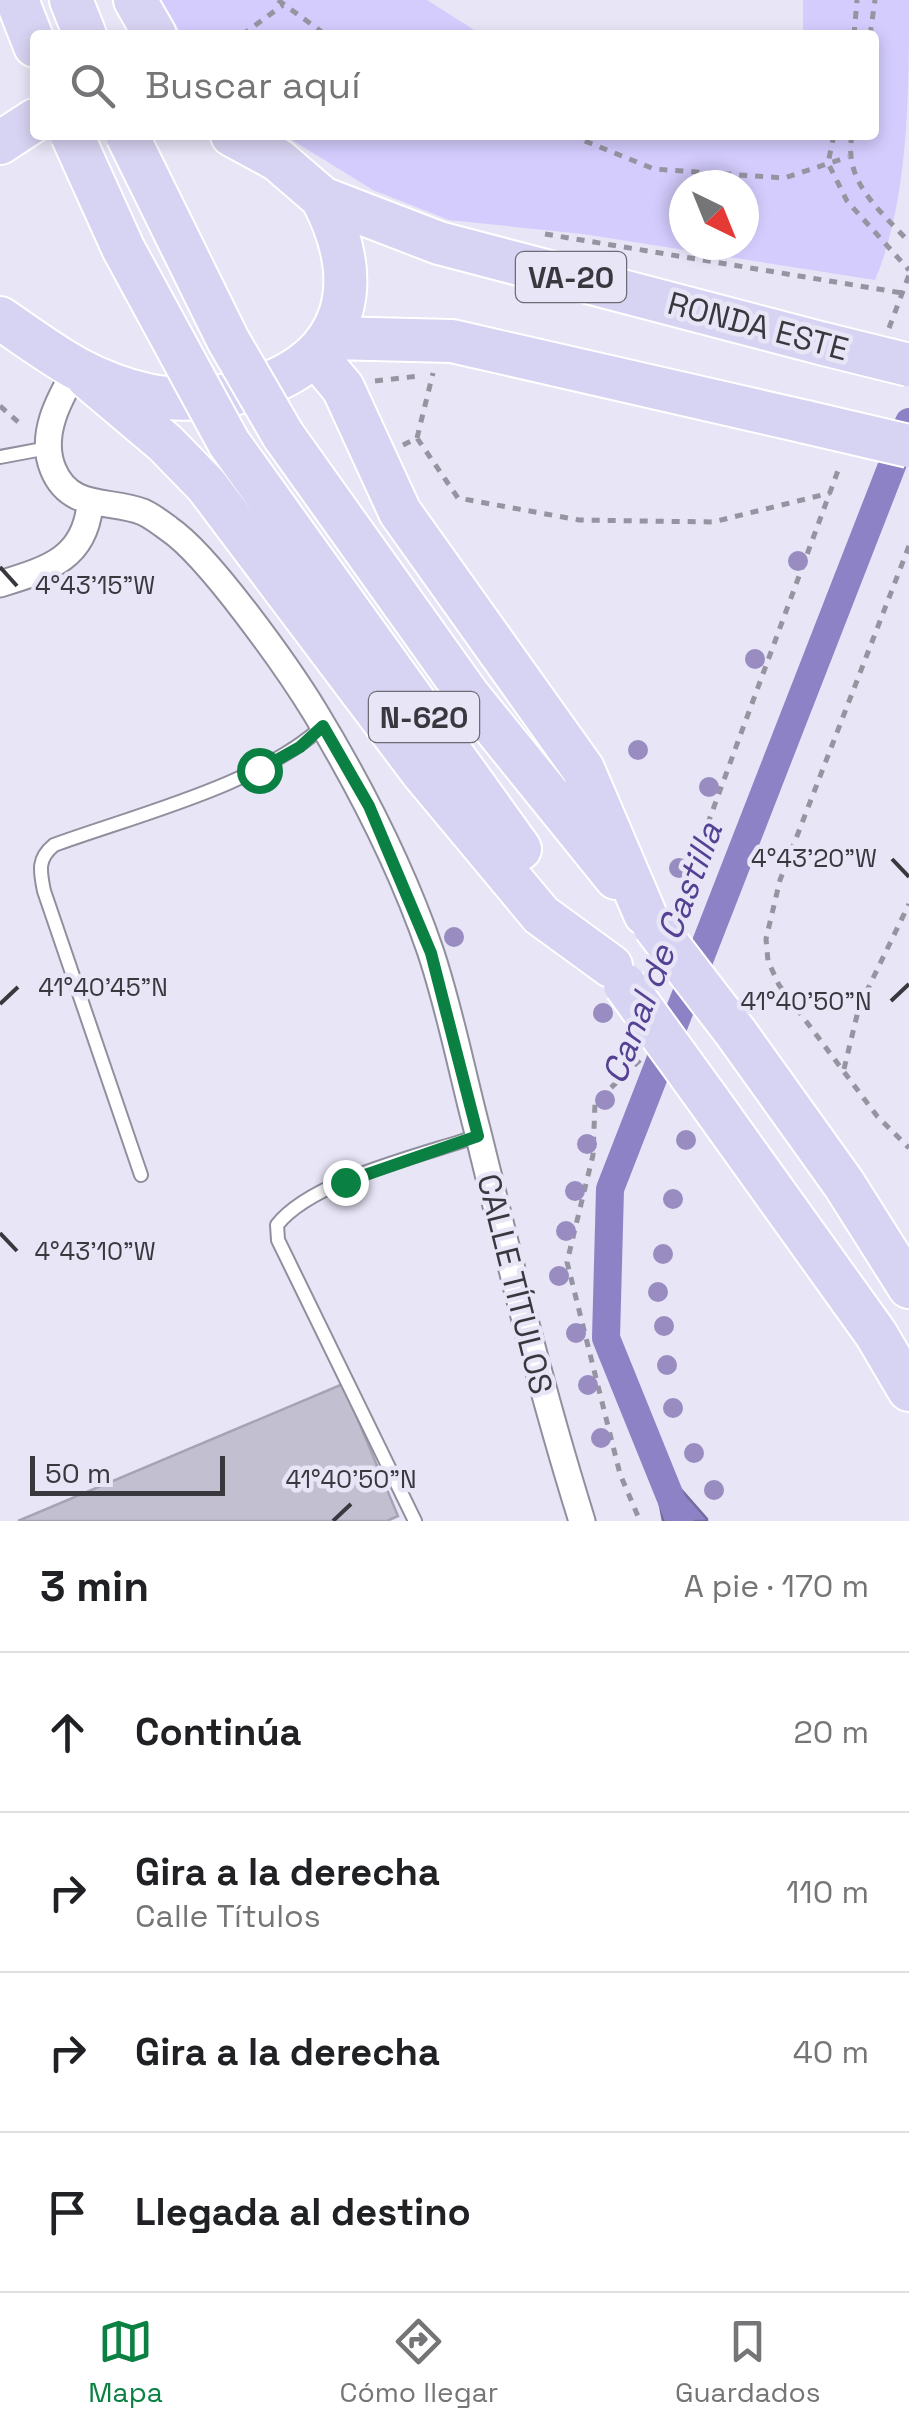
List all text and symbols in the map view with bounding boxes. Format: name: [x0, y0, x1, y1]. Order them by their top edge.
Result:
search box: [30, 30, 879, 140]
icon: search: [65, 58, 120, 113]
text: Buscar aquí: [145, 61, 360, 109]
north arrow: [669, 170, 759, 260]
road number: VA-20: [516, 252, 626, 302]
street label: RONDA ESTE: [663, 283, 853, 369]
text: 4°43'15"W: [35, 569, 155, 601]
road number: N-620: [369, 692, 479, 742]
route start: [237, 748, 283, 794]
water label: Canal de Castilla: [592, 815, 732, 1090]
text: 4°43'20"W: [751, 842, 877, 874]
text: 41°40'45"N: [38, 971, 168, 1003]
text: 41°40'50"N: [740, 985, 872, 1017]
route end: [323, 1160, 369, 1206]
street label: CALLE TÍTULOS: [468, 1170, 562, 1398]
text: 4°43'10"W: [34, 1235, 156, 1267]
scale bar: [30, 1451, 225, 1496]
text: 50 m: [45, 1455, 111, 1491]
text: 41°40'50"N: [285, 1463, 417, 1495]
text: 3 min: [40, 1560, 149, 1613]
text: A pie · 170 m: [684, 1566, 869, 1606]
icon: ahead: [40, 1705, 95, 1760]
text: Continúa: [135, 1708, 302, 1756]
text: 20 m: [793, 1712, 869, 1752]
text: Gira a la derecha: [135, 1848, 440, 1896]
icon: right: [40, 1865, 95, 1920]
text: 110 m: [786, 1872, 869, 1912]
text: Calle Títulos: [135, 1896, 321, 1936]
icon: right: [40, 2025, 95, 2080]
text: Gira a la derecha: [135, 2028, 440, 2076]
text: 40 m: [793, 2032, 869, 2072]
icon: arrive: [40, 2185, 95, 2240]
text: Llegada al destino: [135, 2188, 471, 2236]
tab: Mapa: [88, 2314, 163, 2410]
tab: Cómo llegar: [340, 2314, 498, 2410]
tab: Guardados: [675, 2314, 821, 2410]

